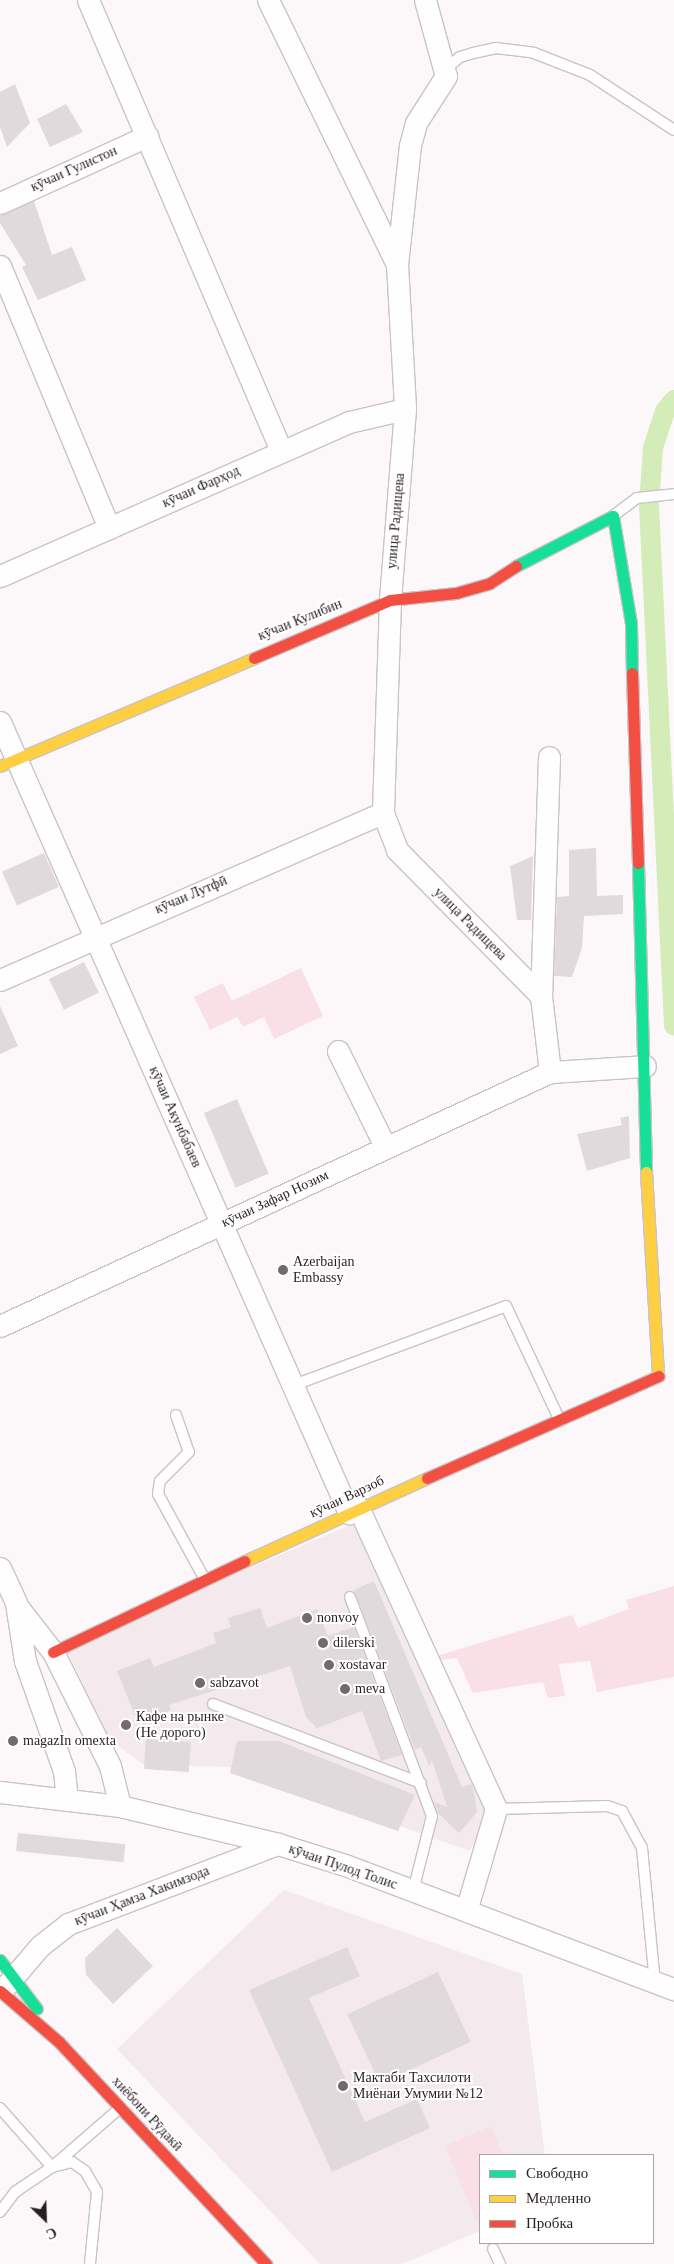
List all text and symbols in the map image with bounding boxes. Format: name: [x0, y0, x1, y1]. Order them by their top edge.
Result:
street label: кӯчаи Гулистон: [28, 142, 120, 196]
street label: кӯчаи Фарҳод: [160, 462, 242, 512]
street label: улица Радищева: [383, 472, 409, 570]
street label: кӯчаи Кулибин: [255, 595, 345, 645]
street label: кӯчаи Лутфӣ: [152, 872, 230, 918]
street label: улица Радищева: [430, 884, 510, 964]
street label: кӯчаи Акунбабаев: [145, 1064, 205, 1170]
street label: кӯчаи Зафар Нозим: [219, 1167, 331, 1231]
place label: Azerbaijan Embassy: [293, 1254, 354, 1286]
marker: Azerbaijan Embassy: [277, 1264, 289, 1276]
street label: кӯчаи Варзоб: [307, 1472, 387, 1522]
place label: nonvoy: [317, 1610, 359, 1626]
marker: nonvoy: [301, 1612, 313, 1624]
place label: dilerski: [333, 1635, 375, 1651]
marker: dilerski: [317, 1637, 329, 1649]
place label: xostavar: [339, 1657, 386, 1673]
marker: xostavar: [323, 1659, 335, 1671]
place label: sabzavot: [210, 1675, 259, 1691]
marker: sabzavot: [194, 1677, 206, 1689]
place label: meva: [355, 1681, 385, 1697]
marker: meva: [339, 1683, 351, 1695]
place label: Кафе на рынке (Не дорого): [136, 1709, 224, 1741]
marker: Кафе на рынке (Не дорого): [120, 1719, 132, 1731]
place label: magazIn omexta: [23, 1733, 116, 1749]
marker: magazIn omexta: [7, 1735, 19, 1747]
street label: кӯчаи Пулод Толис: [286, 1841, 400, 1893]
street label: кӯчаи Ҳамза Хакимзода: [72, 1862, 212, 1930]
place label: Мактаби Тахсилоти Миёнаи Умумии №12: [353, 2070, 483, 2102]
street label: хиёбони Рӯдакӣ: [108, 2073, 186, 2155]
marker: Мактаби Тахсилоти Миёнаи Умумии №12: [337, 2080, 349, 2092]
legend: [479, 2154, 654, 2244]
text: Свободно: [526, 2165, 588, 2181]
text: Медленно: [526, 2190, 591, 2206]
north arrow: [20, 2194, 70, 2244]
text: Пробка: [526, 2215, 573, 2231]
text: С: [44, 2224, 59, 2242]

